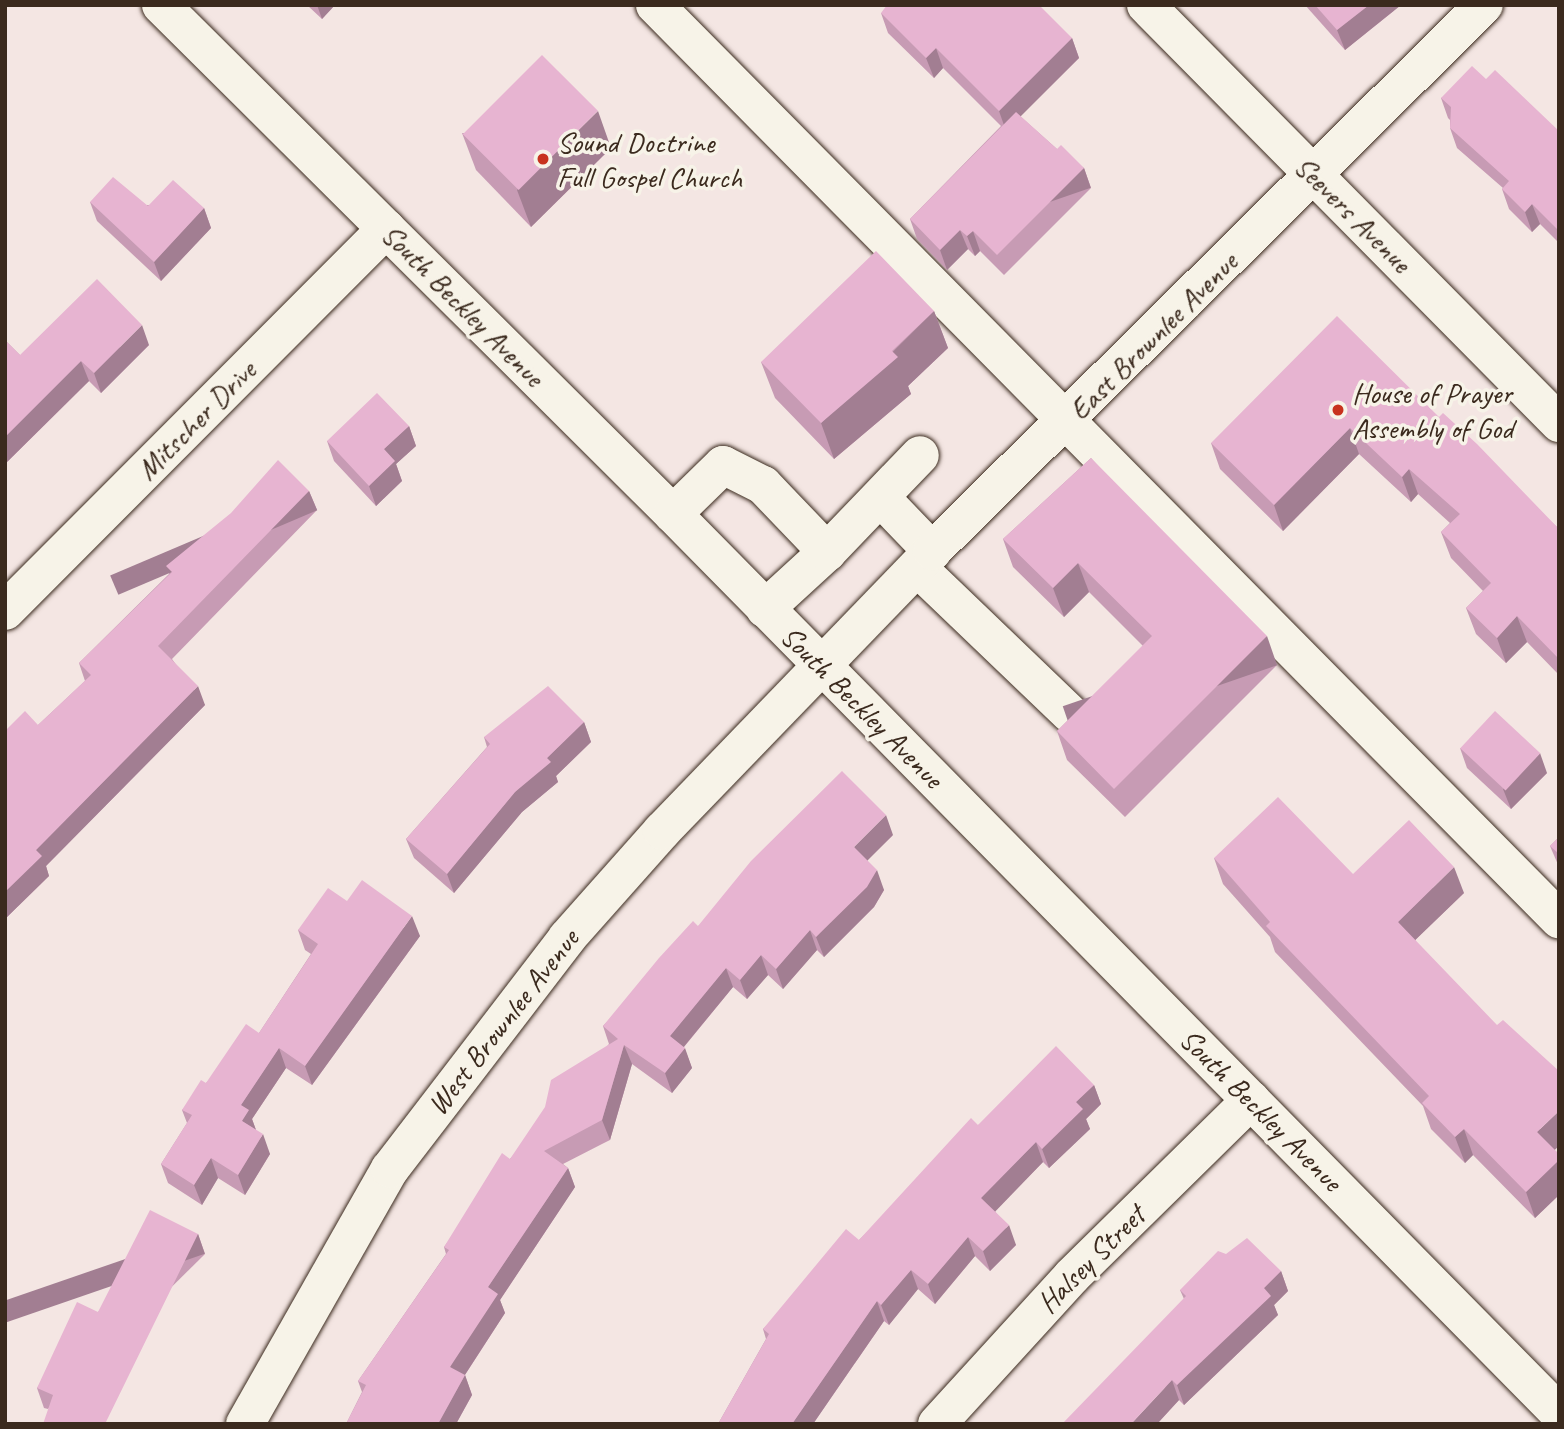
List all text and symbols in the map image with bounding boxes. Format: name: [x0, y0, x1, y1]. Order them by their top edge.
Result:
place label: Sound Doctrine Full Gospel Church: [557, 124, 743, 194]
street label: Seevers Avenue: [1287, 148, 1419, 280]
marker: Sound Doctrine Full Gospel Church: [535, 151, 551, 167]
street label: South Beckley Avenue: [374, 216, 552, 394]
street label: East Brownlee Avenue: [1061, 244, 1245, 428]
street label: Mitscher Drive: [129, 353, 263, 487]
place label: House of Prayer Assembly of God: [1352, 375, 1513, 446]
marker: House of Prayer Assembly of God: [1330, 402, 1346, 418]
street label: South Beckley Avenue: [773, 618, 951, 796]
street label: West Brownlee Avenue: [419, 922, 587, 1122]
street label: South Beckley Avenue: [1172, 1021, 1350, 1199]
street label: Halsey Street: [1030, 1198, 1152, 1320]

